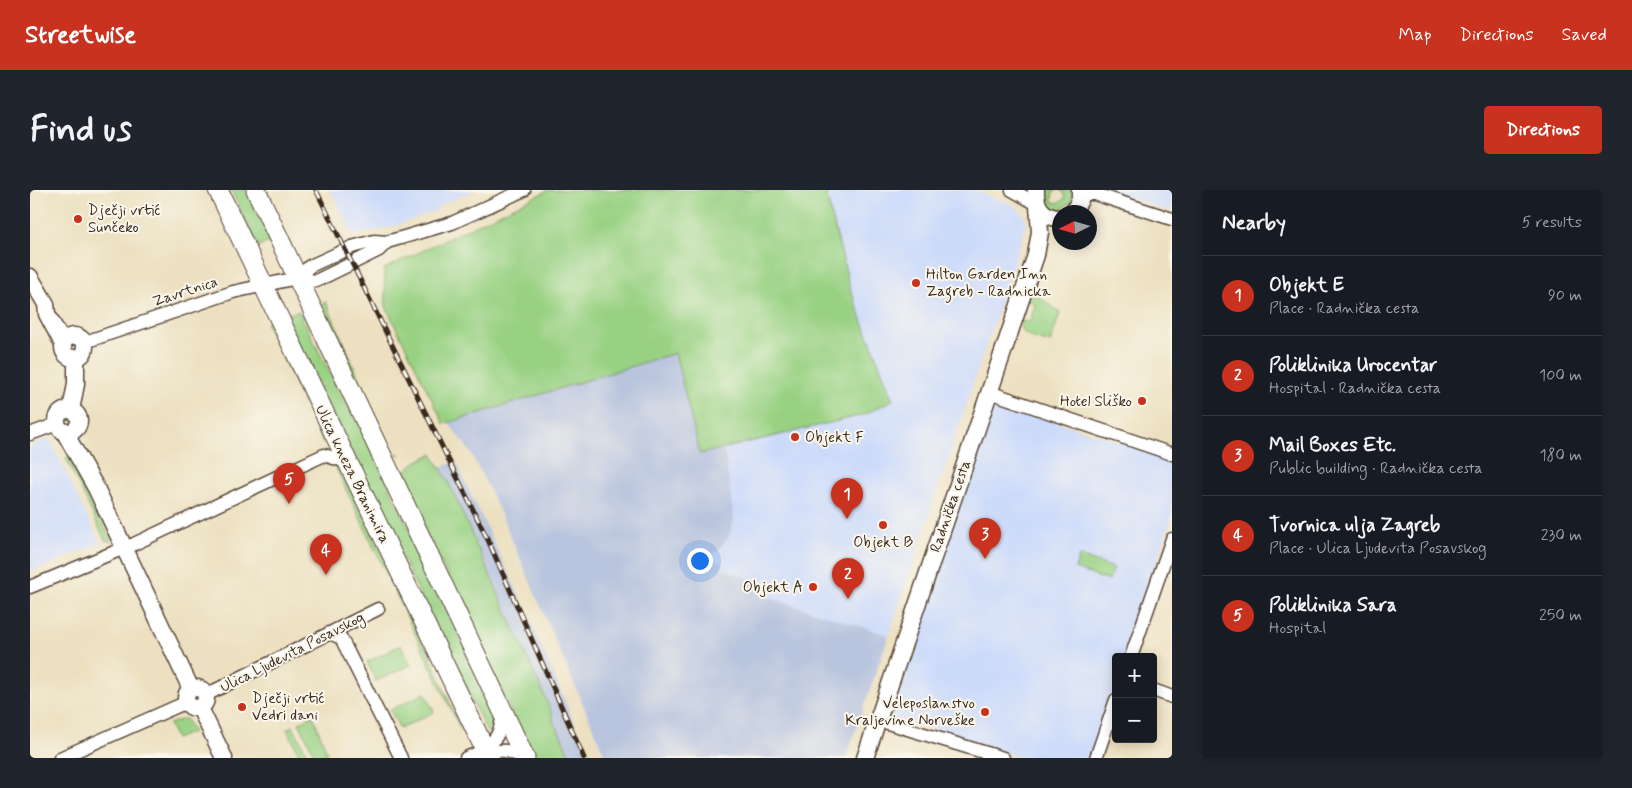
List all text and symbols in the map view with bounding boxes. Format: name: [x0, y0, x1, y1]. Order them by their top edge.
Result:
text: Streetwise: [25, 20, 136, 51]
text: Map: [1399, 23, 1432, 47]
text: Directions: [1460, 23, 1534, 47]
text: Saved: [1562, 23, 1607, 47]
button: Directions: [1484, 106, 1602, 154]
text: Find us: [30, 107, 132, 153]
place label: Dječji vrtić Sunčeko: [88, 201, 160, 238]
north arrow: [1052, 205, 1097, 250]
text: Nearby: [1222, 209, 1286, 237]
text: 5 results: [1522, 212, 1582, 233]
marker: Dječji vrtić Sunčeko: [72, 213, 84, 225]
place label: Hilton Garden Inn Zagreb - Radnicka: [926, 265, 1052, 303]
street label: Zavrtnica: [150, 272, 220, 312]
text: Objekt E: [1269, 273, 1344, 298]
marker: Hilton Garden Inn Zagreb - Radnicka: [910, 277, 922, 289]
text: 1: [1234, 285, 1242, 306]
text: 90 m: [1548, 285, 1582, 306]
text: Place · Radnička cesta: [1269, 298, 1419, 319]
text: Poliklinika Urocentar: [1269, 353, 1437, 378]
text: 2: [1234, 365, 1242, 386]
text: 100 m: [1539, 365, 1582, 386]
text: Hospital · Radnička cesta: [1269, 378, 1441, 399]
place label: Hotel Sliško: [1060, 392, 1132, 412]
marker: Hotel Sliško: [1136, 395, 1148, 407]
street label: Ulica kneza Branimira: [310, 402, 394, 547]
place label: Objekt F: [805, 428, 864, 448]
marker: Objekt F: [789, 431, 801, 443]
text: Mail Boxes Etc.: [1269, 433, 1396, 458]
text: 3: [1234, 445, 1242, 466]
text: 180 m: [1539, 445, 1582, 466]
street label: Radnička cesta: [926, 457, 976, 555]
text: Public building · Radnička cesta: [1269, 458, 1483, 479]
pin: 5: [273, 463, 305, 504]
pin: 1: [831, 478, 863, 519]
text: Tvornica ulja Zagreb: [1269, 513, 1440, 538]
pin: 3: [969, 518, 1001, 559]
marker: Objekt B: [877, 519, 889, 531]
text: 4: [1233, 525, 1243, 546]
text: 230 m: [1541, 525, 1582, 546]
place label: Objekt B: [853, 533, 913, 553]
pin: 4: [310, 534, 342, 575]
text: Place · Ulica Ljudevita Posavskog: [1269, 538, 1486, 559]
your location: [687, 548, 713, 574]
pin: 2: [832, 558, 864, 599]
place label: Objekt A: [743, 578, 803, 598]
marker: Objekt A: [807, 581, 819, 593]
text: Poliklinika Sara: [1269, 593, 1397, 618]
text: 5: [1233, 605, 1243, 626]
text: 250 m: [1539, 605, 1582, 626]
street label: Ulica Ljudevita Posavskog: [217, 608, 368, 699]
text: Hospital: [1269, 618, 1326, 639]
map controls: [1112, 653, 1157, 743]
button: +: [1112, 653, 1157, 698]
place label: Dječji vrtić Vedri dani: [252, 689, 324, 726]
place label: Veleposlanstvo Kraljevine Norveške: [845, 694, 975, 731]
button: −: [1112, 698, 1157, 743]
marker: Dječji vrtić Vedri dani: [236, 701, 248, 713]
marker: Veleposlanstvo Kraljevine Norveške: [979, 706, 991, 718]

